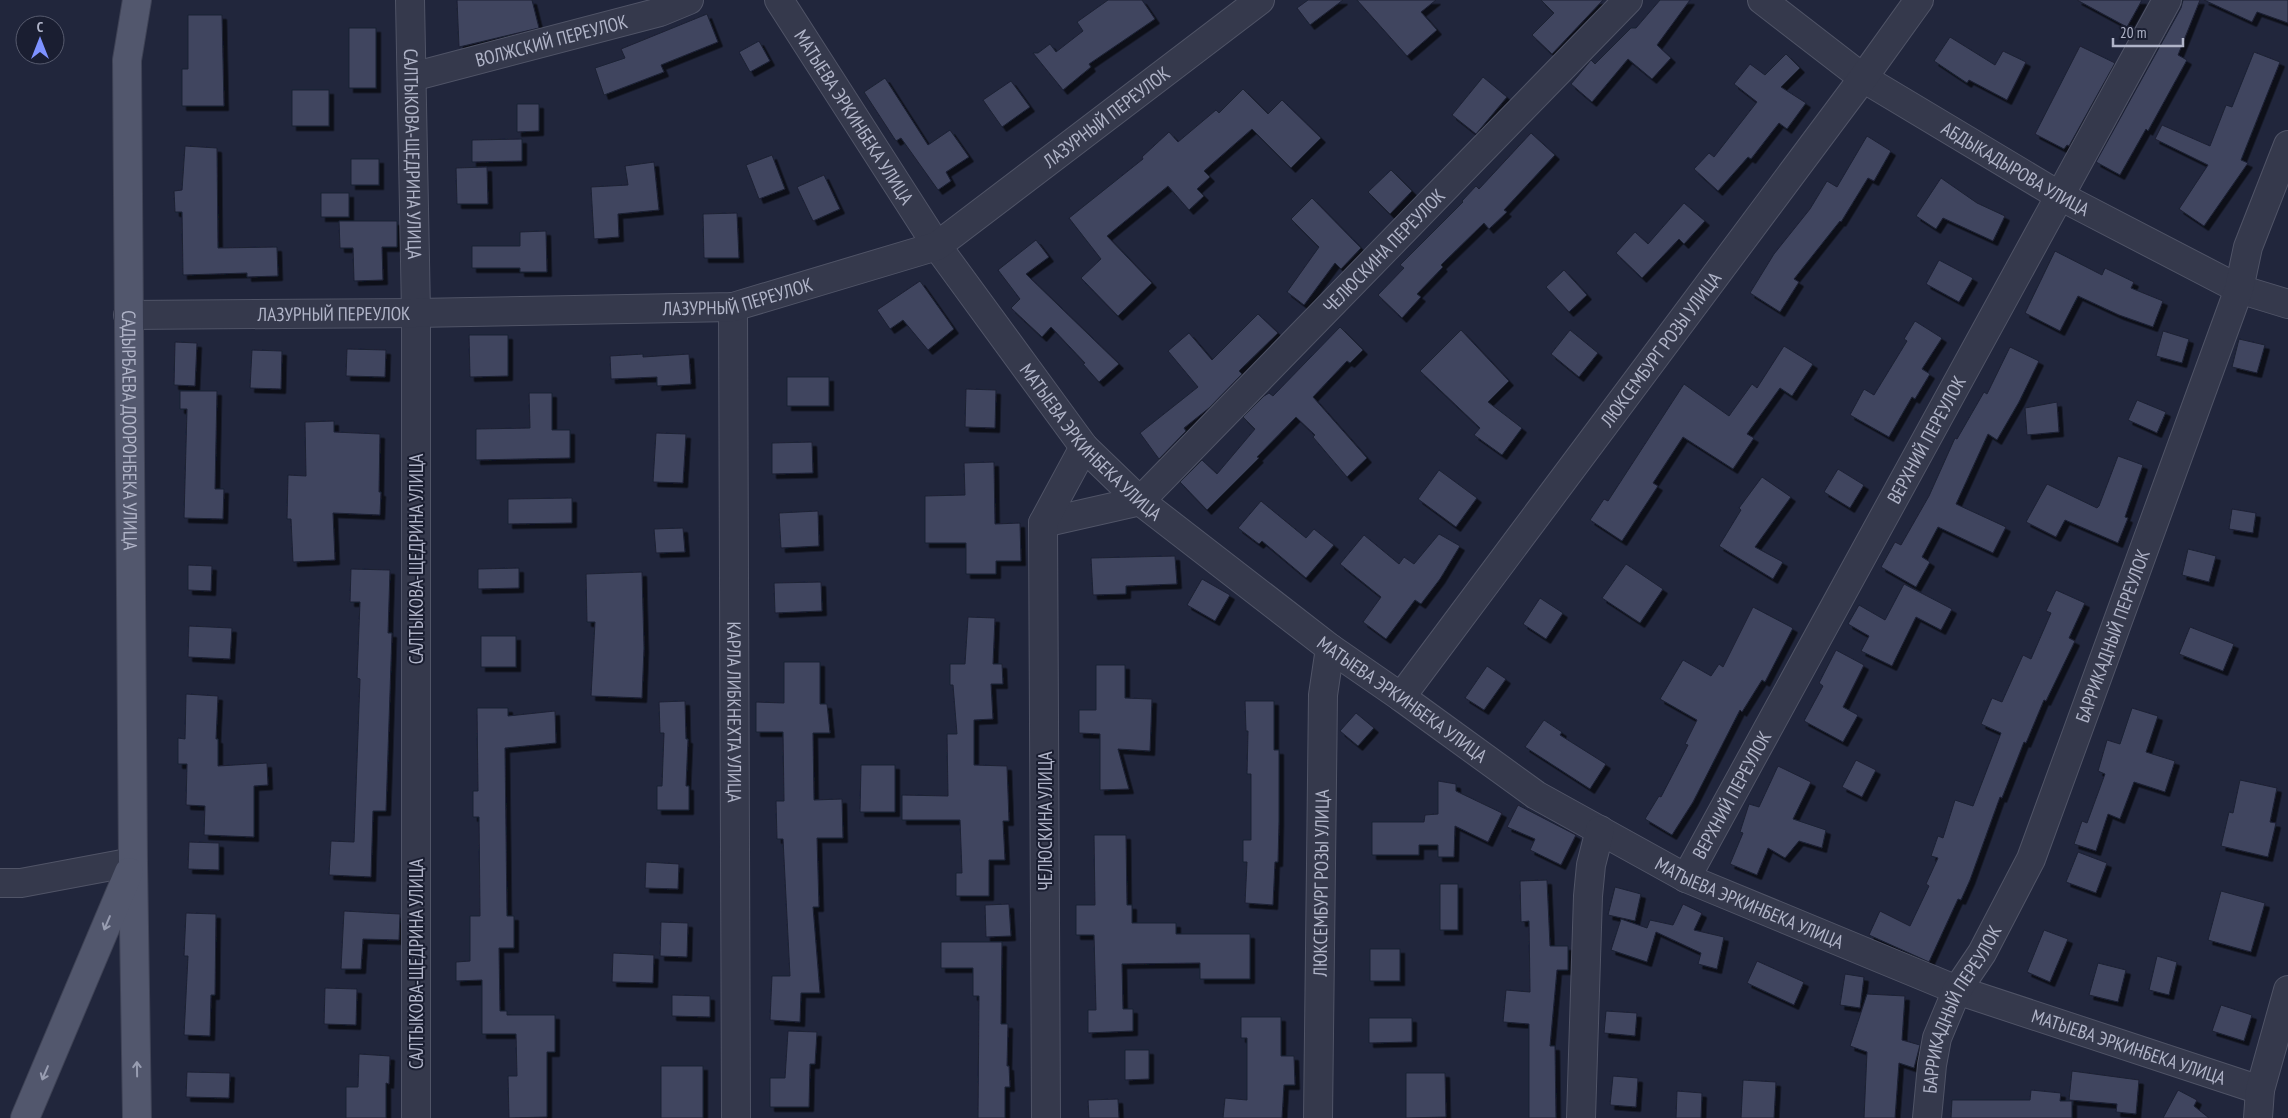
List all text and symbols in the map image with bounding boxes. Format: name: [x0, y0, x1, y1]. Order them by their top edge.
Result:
street label: ВОЛЖСКИЙ ПЕРЕУЛОК: [473, 9, 630, 72]
north arrow: [15, 15, 65, 65]
scale bar: [2113, 15, 2183, 47]
text: С: [37, 18, 44, 36]
text: 20 m: [2120, 23, 2146, 42]
street label: МАТЫЕВА ЭРКИНБЕКА УЛИЦА: [789, 25, 919, 209]
street label: САЛТЫКОВА-ЩЕДРИНА УЛИЦА: [399, 48, 427, 259]
street label: ЛАЗУРНЫЙ ПЕРЕУЛОК: [1038, 61, 1175, 173]
street label: АБДЫКАДЫРОВА УЛИЦА: [1937, 116, 2093, 221]
street label: ЧЕЛЮСКИНА ПЕРЕУЛОК: [1318, 183, 1450, 318]
street label: ЛЮКСЕМБУРГ РОЗЫ УЛИЦА: [1594, 267, 1726, 432]
street label: ЛАЗУРНЫЙ ПЕРЕУЛОК: [661, 272, 815, 320]
street label: ЛАЗУРНЫЙ ПЕРЕУЛОК: [256, 301, 411, 326]
street label: САДЫРБАЕВА ДООРОНБЕКА УЛИЦА: [117, 310, 143, 550]
street label: МАТЫЕВА ЭРКИНБЕКА УЛИЦА: [1015, 359, 1167, 525]
street label: ВЕРХНИЙ ПЕРЕУЛОК: [1882, 371, 1971, 508]
street label: САЛТЫКОВА-ЩЕДРИНА УЛИЦА: [404, 454, 428, 664]
street label: БАРРИКАДНЫЙ ПЕРЕУЛОК: [2070, 546, 2155, 726]
street label: КАРЛА ЛИБКНЕХТА УЛИЦА: [722, 621, 747, 803]
street label: МАТЫЕВА ЭРКИНБЕКА УЛИЦА: [1312, 631, 1492, 768]
street label: ВЕРХНИЙ ПЕРЕУЛОК: [1687, 727, 1776, 863]
street label: ЧЕЛЮСКИНА УЛИЦА: [1033, 752, 1057, 890]
street label: ЛЮКСЕМБУРГ РОЗЫ УЛИЦА: [1308, 789, 1334, 978]
street label: МАТЫЕВА ЭРКИНБЕКА УЛИЦА: [1651, 851, 1847, 954]
street label: САЛТЫКОВА-ЩЕДРИНА УЛИЦА: [404, 859, 428, 1069]
one-way arrow: [102, 915, 112, 930]
street label: БАРРИКАДНЫЙ ПЕРЕУЛОК: [1917, 921, 2006, 1095]
street label: МАТЫЕВА ЭРКИНБЕКА УЛИЦА: [2029, 1003, 2229, 1090]
one-way arrow: [132, 1062, 142, 1078]
one-way arrow: [39, 1065, 49, 1080]

